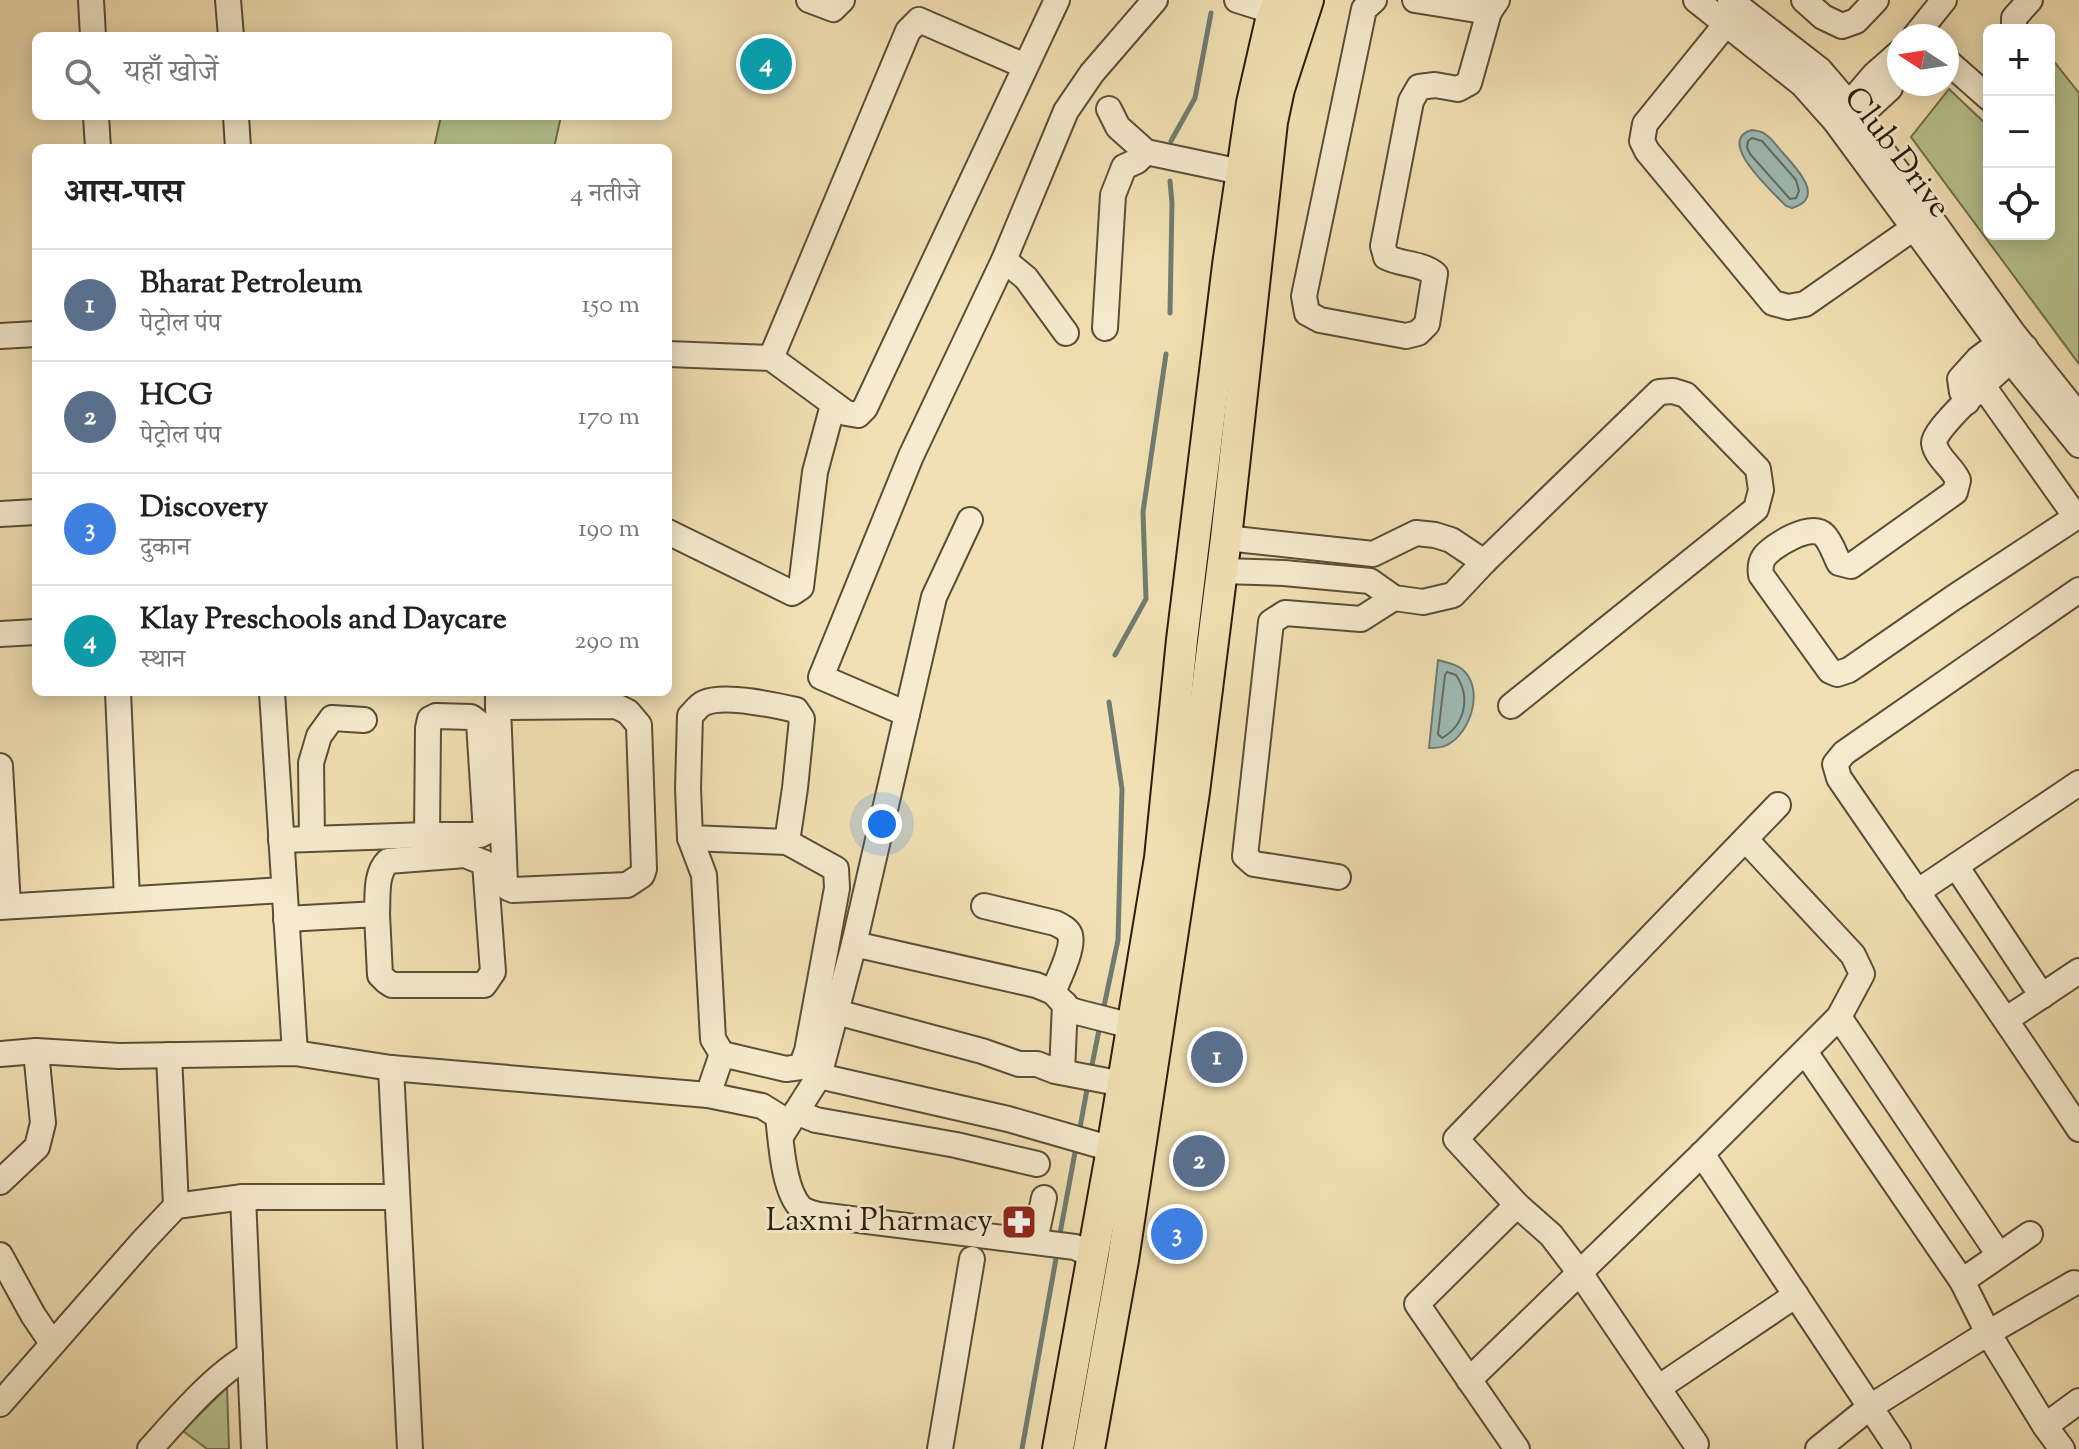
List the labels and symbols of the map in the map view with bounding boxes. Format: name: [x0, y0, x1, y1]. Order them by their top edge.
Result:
north arrow: [1887, 24, 1959, 96]
pin: 4: [740, 34, 792, 94]
street label: Club Drive: [1831, 78, 1961, 228]
your location: [862, 804, 902, 844]
pin: 1: [1191, 1027, 1243, 1087]
pin: 2: [1173, 1131, 1225, 1191]
place label: Laxmi Pharmacy: [766, 1199, 993, 1245]
pharmacy icon: Laxmi Pharmacy: [1000, 1203, 1038, 1241]
pin: 3: [1151, 1204, 1203, 1264]

